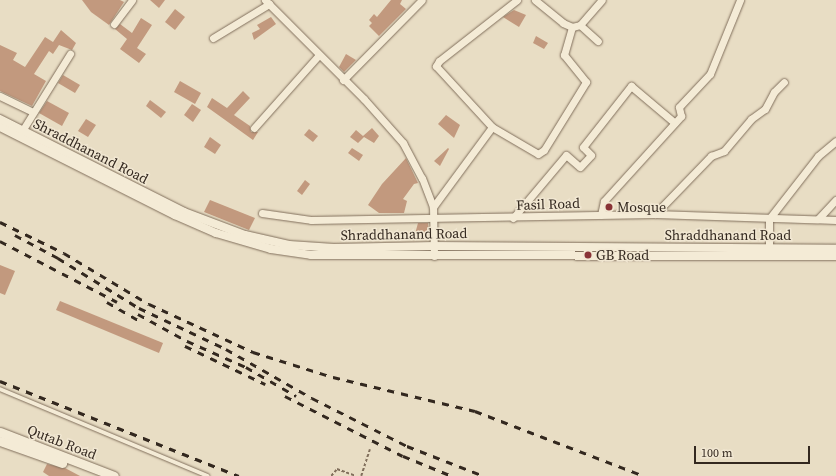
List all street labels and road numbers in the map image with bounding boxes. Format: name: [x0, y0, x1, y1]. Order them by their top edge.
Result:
street label: Shraddhanand Road: [31, 115, 151, 187]
street label: Fasil Road: [516, 194, 580, 214]
street label: Shraddhanand Road: [341, 224, 467, 244]
street label: Shraddhanand Road: [665, 227, 791, 243]
street label: Qutab Road: [25, 421, 99, 463]

